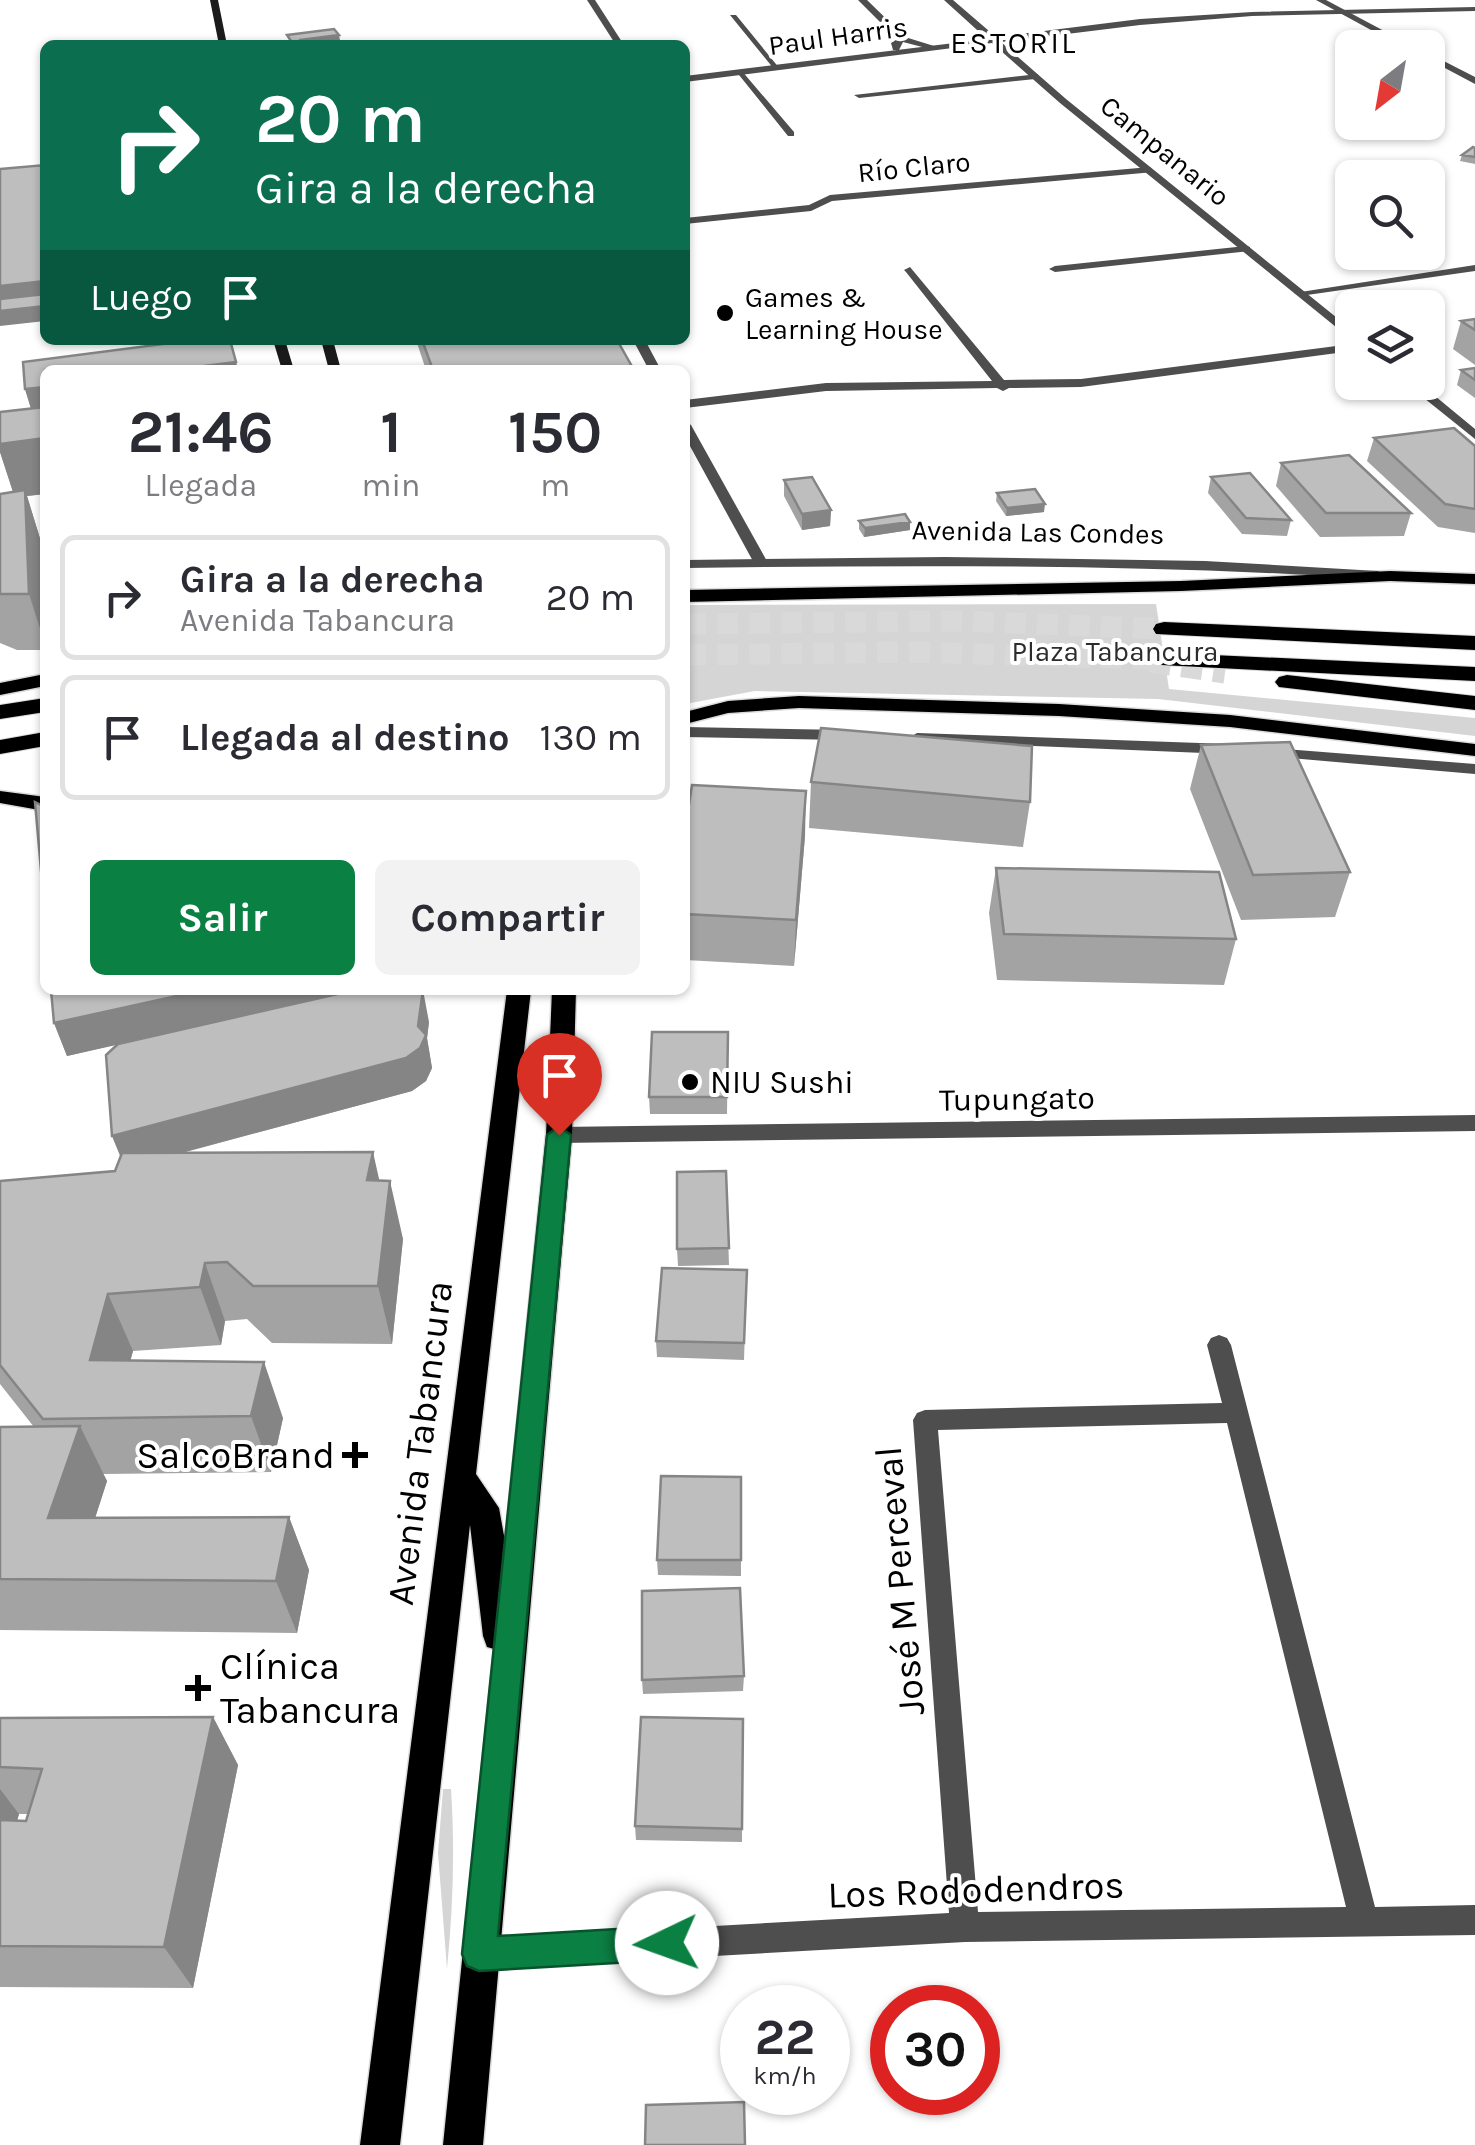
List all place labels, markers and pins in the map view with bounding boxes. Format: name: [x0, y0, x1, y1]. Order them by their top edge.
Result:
place label: Games & Learning House: [745, 281, 943, 346]
marker: Games & Learning House: [714, 302, 736, 324]
pin: [517, 1033, 602, 1136]
place label: NIU Sushi: [710, 1064, 854, 1101]
marker: NIU Sushi: [679, 1071, 701, 1093]
place label: SalcoBrand: [136, 1433, 335, 1478]
marker: SalcoBrand: [344, 1444, 366, 1466]
place label: Clínica Tabancura: [220, 1644, 400, 1733]
marker: Clínica Tabancura: [185, 1675, 211, 1701]

